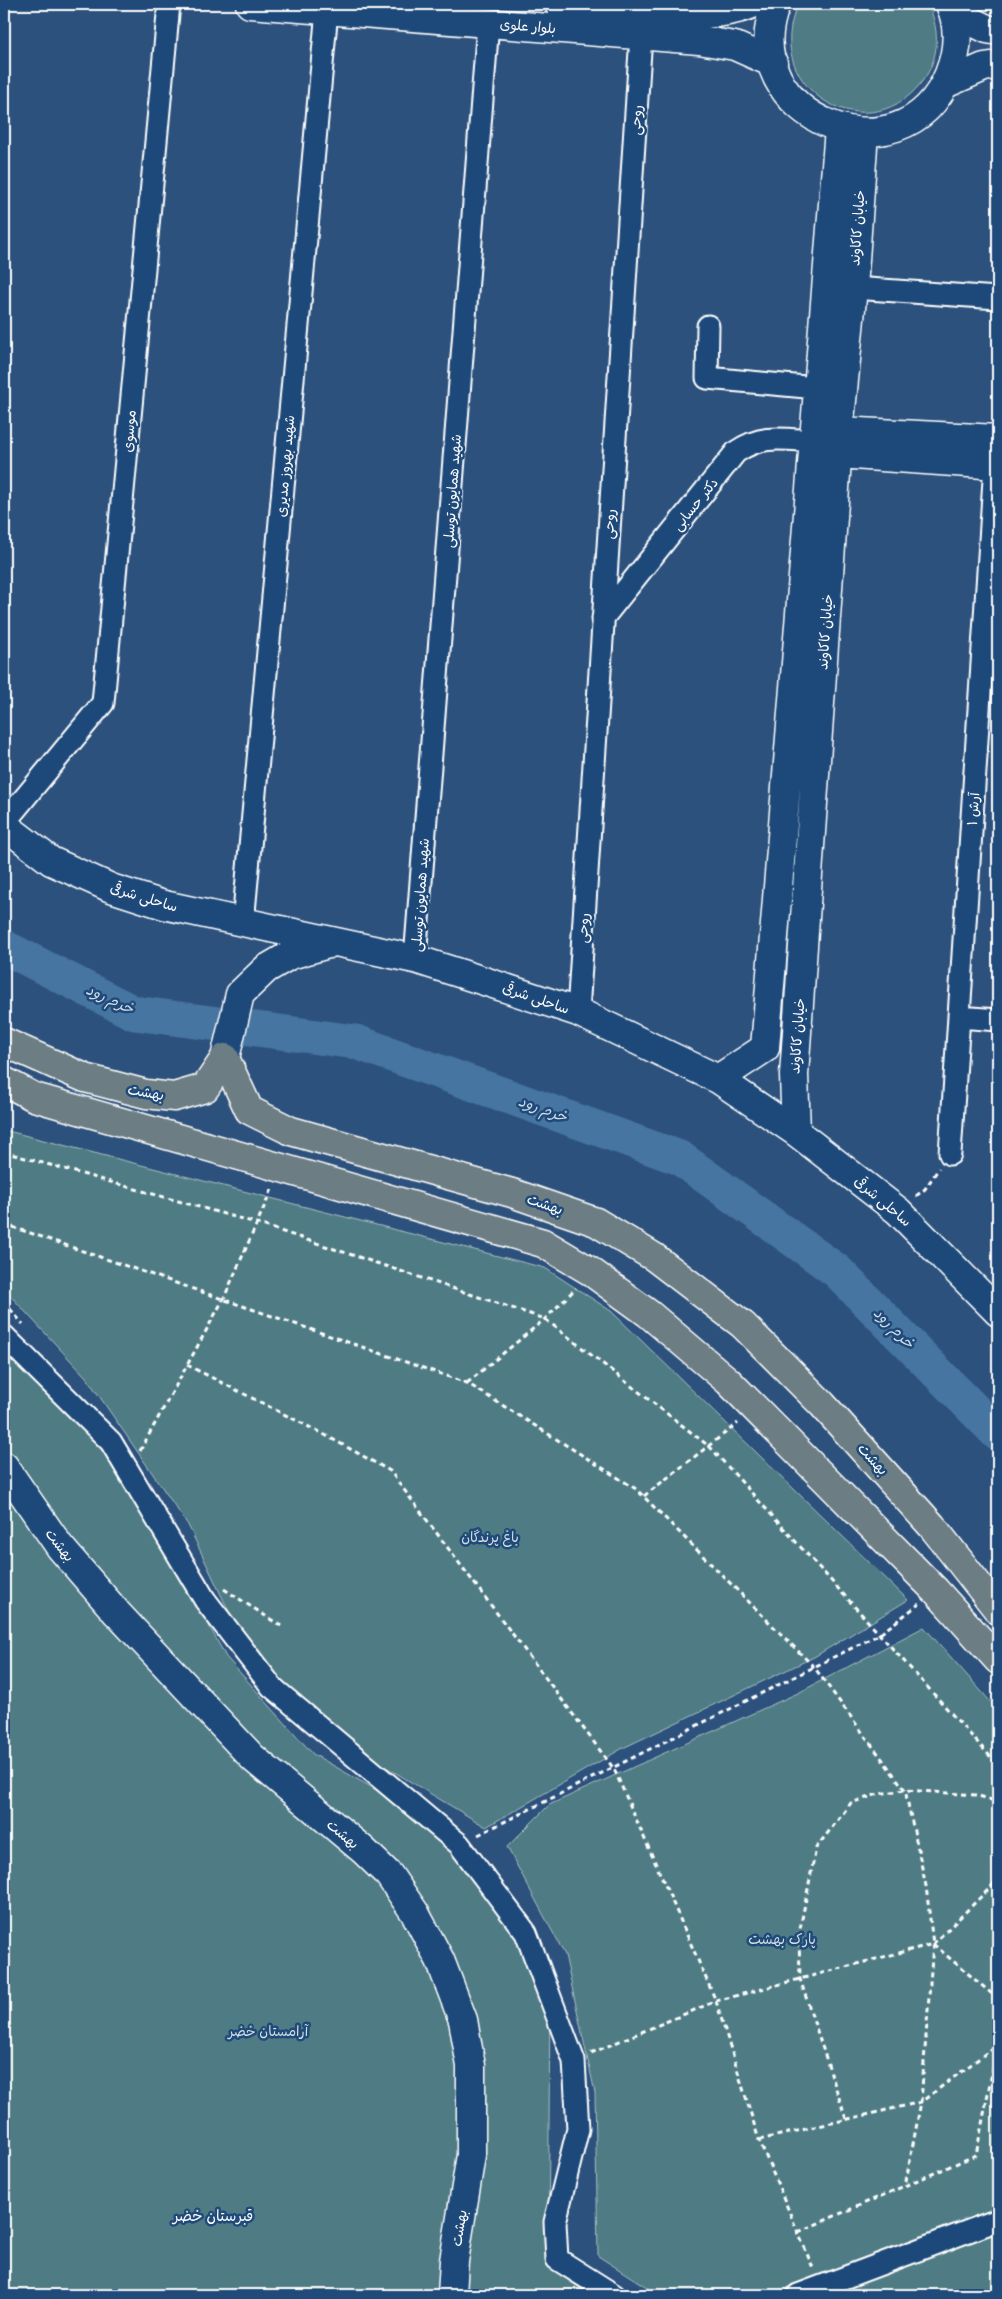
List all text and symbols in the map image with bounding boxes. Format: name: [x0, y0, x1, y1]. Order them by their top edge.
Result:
street label: بلوار علوی: [499, 12, 557, 41]
street label: روحی: [623, 104, 650, 136]
street label: خیابان کاکاوند: [842, 189, 873, 267]
street label: موسوی: [115, 409, 144, 453]
street label: شهید بهروز مدیری: [269, 414, 302, 518]
street label: شهید همایون توسلی: [436, 433, 469, 549]
street label: دکتر حسابی: [666, 472, 725, 537]
street label: روحی: [596, 508, 623, 540]
street label: خیابان کاکاوند: [810, 593, 841, 671]
street label: آرش ۱: [960, 791, 987, 827]
street label: شهید همایون توسلی: [404, 837, 437, 953]
street label: ساحلی شرقی: [107, 875, 181, 920]
street label: روحی: [570, 912, 597, 944]
street label: ساحلی شرقی: [499, 975, 573, 1022]
water label: خرم رود: [82, 977, 139, 1022]
street label: خیابان کاکاوند: [782, 997, 813, 1075]
street label: بهشت: [126, 1077, 166, 1108]
water label: خرم رود: [515, 1088, 572, 1130]
street label: ساحلی شرقی: [848, 1169, 917, 1233]
street label: بهشت: [523, 1187, 566, 1222]
water label: خرم رود: [867, 1301, 922, 1356]
street label: بهشت: [851, 1437, 894, 1481]
street label: بهشت: [38, 1523, 81, 1568]
park label: باغ پرندگان: [461, 1525, 519, 1550]
street label: بهشت: [321, 1813, 365, 1856]
park label: پارک بهشت: [748, 1927, 816, 1952]
park label: آرامستان خضر: [227, 2019, 309, 2044]
district label: قبرستان خضر: [171, 2203, 253, 2229]
street label: بهشت: [444, 2208, 475, 2248]

